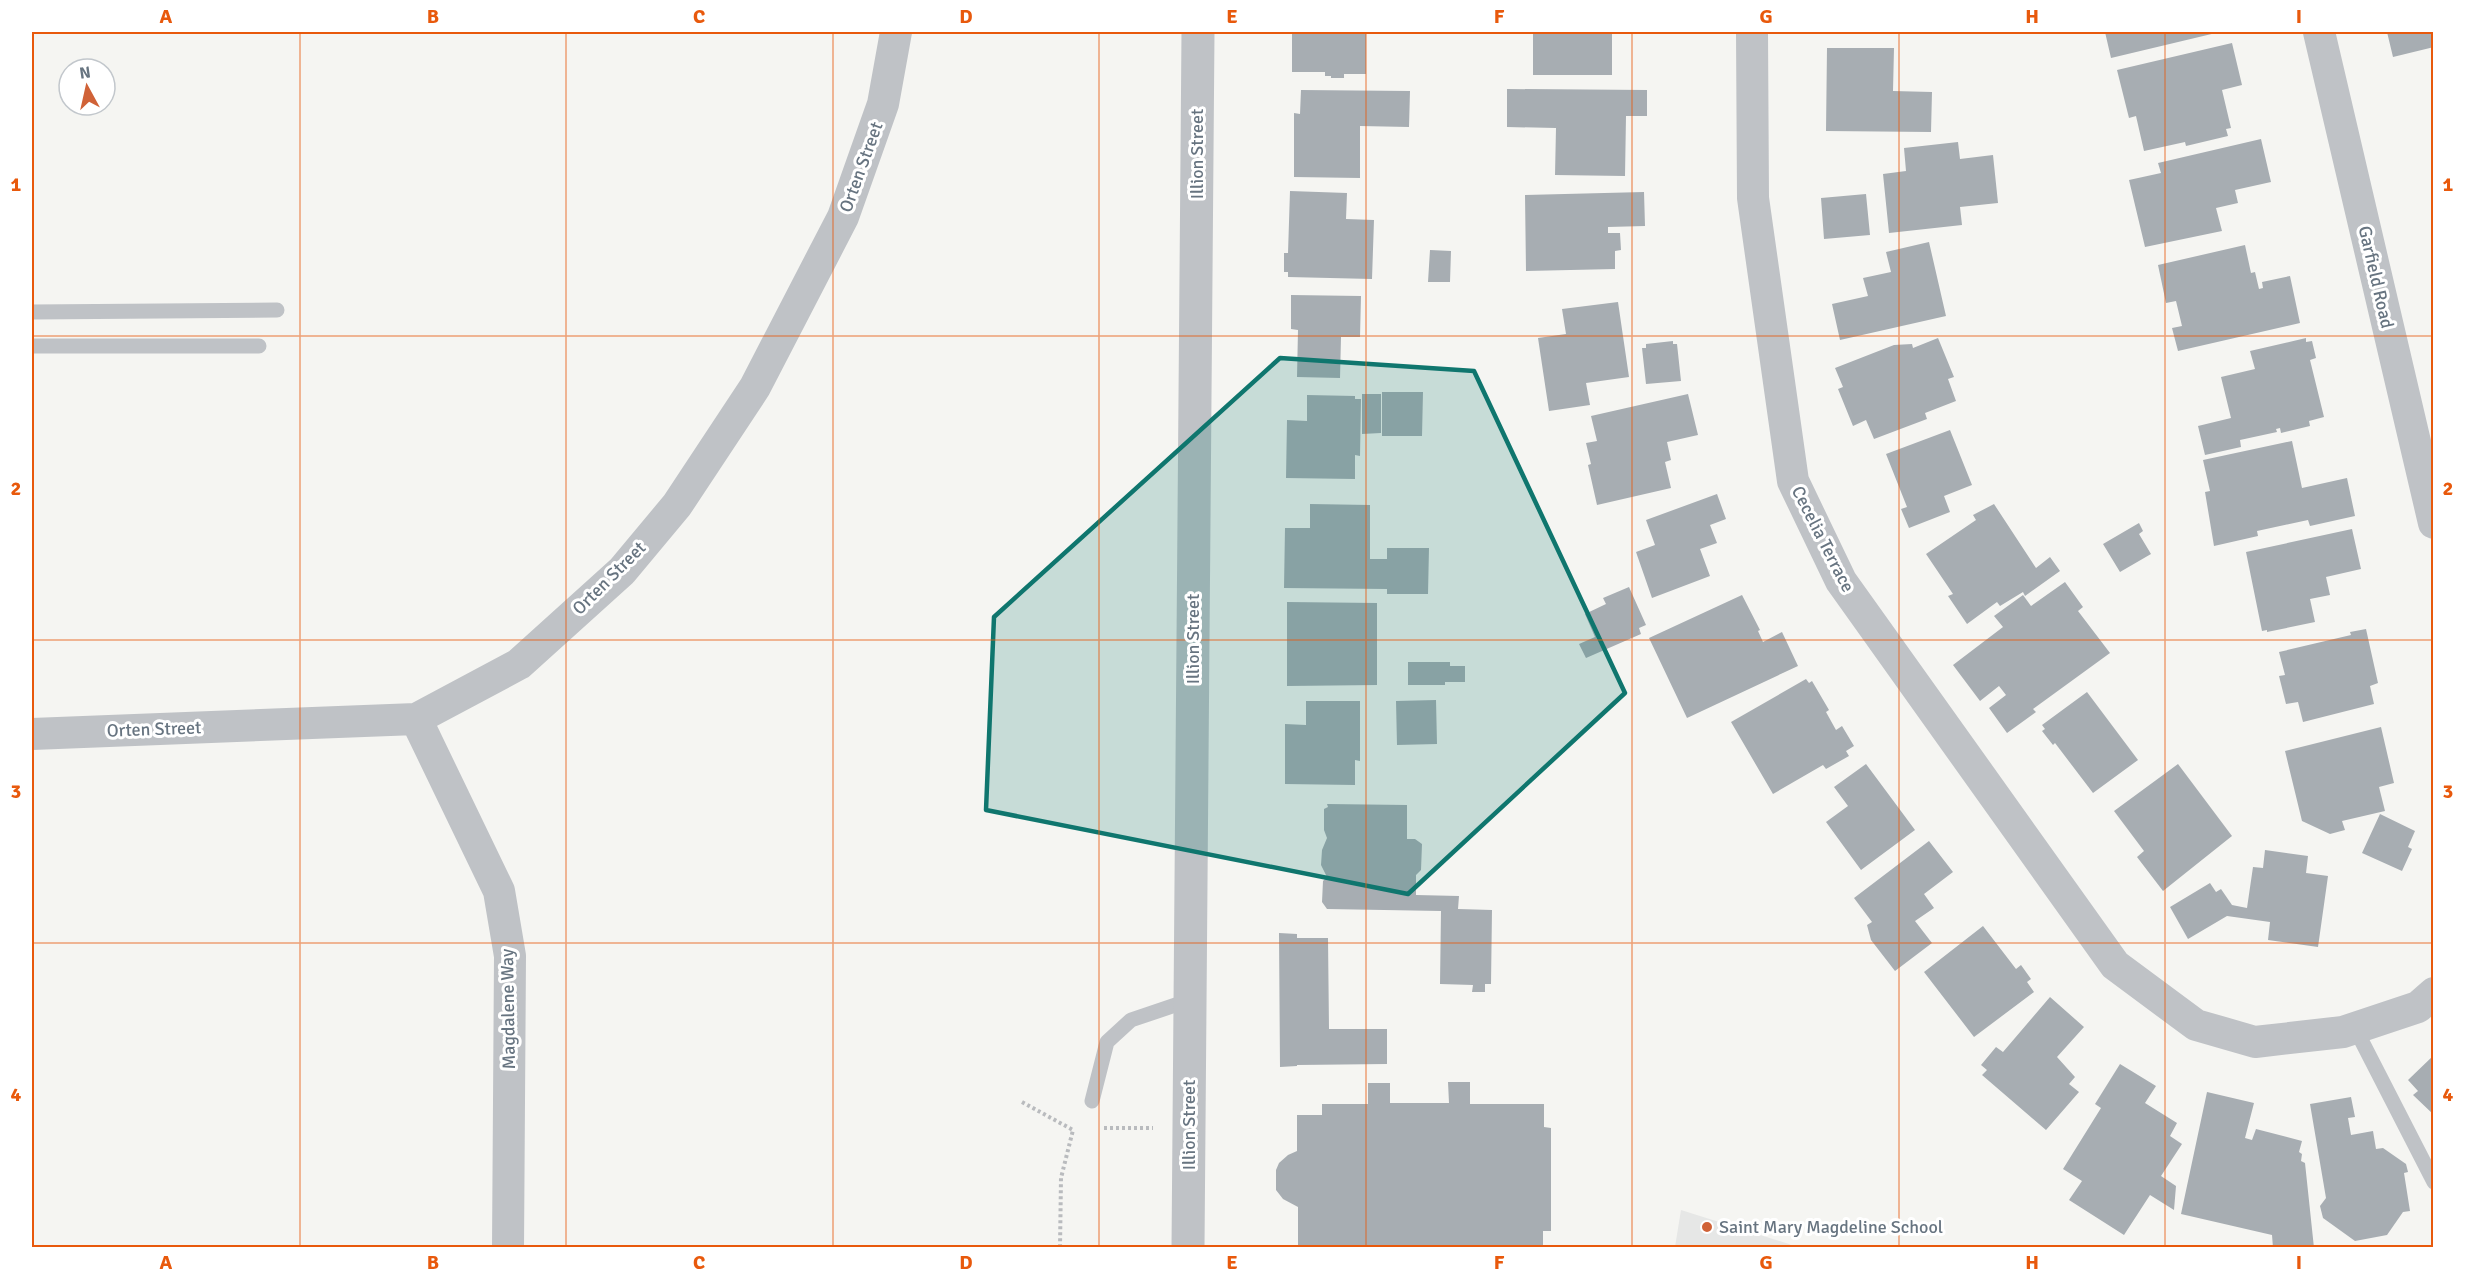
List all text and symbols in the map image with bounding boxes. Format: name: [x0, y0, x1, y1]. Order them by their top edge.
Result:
text: A: [160, 4, 173, 29]
text: B: [427, 4, 439, 29]
text: C: [693, 4, 705, 29]
text: D: [959, 4, 973, 29]
text: E: [1226, 4, 1238, 29]
text: F: [1494, 4, 1505, 29]
text: G: [1759, 4, 1773, 29]
text: H: [2025, 4, 2039, 29]
text: I: [2296, 4, 2302, 29]
north arrow: [57, 57, 117, 117]
text: N: [78, 62, 92, 84]
street label: Illion Street: [1186, 109, 1208, 199]
street label: Orten Street: [834, 119, 888, 215]
text: 1: [11, 172, 22, 197]
text: 1: [2443, 172, 2454, 197]
street label: Garfield Road: [2354, 224, 2398, 330]
text: 2: [11, 476, 21, 501]
text: 2: [2443, 476, 2453, 501]
street label: Cecelia Terrace: [1787, 482, 1859, 596]
street label: Orten Street: [568, 537, 650, 619]
street label: Illion Street: [1182, 594, 1204, 684]
street label: Orten Street: [106, 716, 202, 742]
text: 3: [11, 779, 21, 804]
text: 3: [2443, 779, 2453, 804]
street label: Magdalene Way: [496, 948, 520, 1069]
street label: Illion Street: [1178, 1080, 1200, 1170]
text: 4: [11, 1082, 22, 1107]
text: 4: [2443, 1082, 2454, 1107]
place label: Saint Mary Magdeline School: [1719, 1216, 1943, 1238]
marker: Saint Mary Magdeline School: [1700, 1220, 1714, 1234]
text: A: [160, 1250, 173, 1275]
text: B: [427, 1250, 439, 1275]
text: C: [693, 1250, 705, 1275]
text: D: [959, 1250, 973, 1275]
text: E: [1226, 1250, 1238, 1275]
text: F: [1494, 1250, 1505, 1275]
text: G: [1759, 1250, 1773, 1275]
text: H: [2025, 1250, 2039, 1275]
text: I: [2296, 1250, 2302, 1275]

